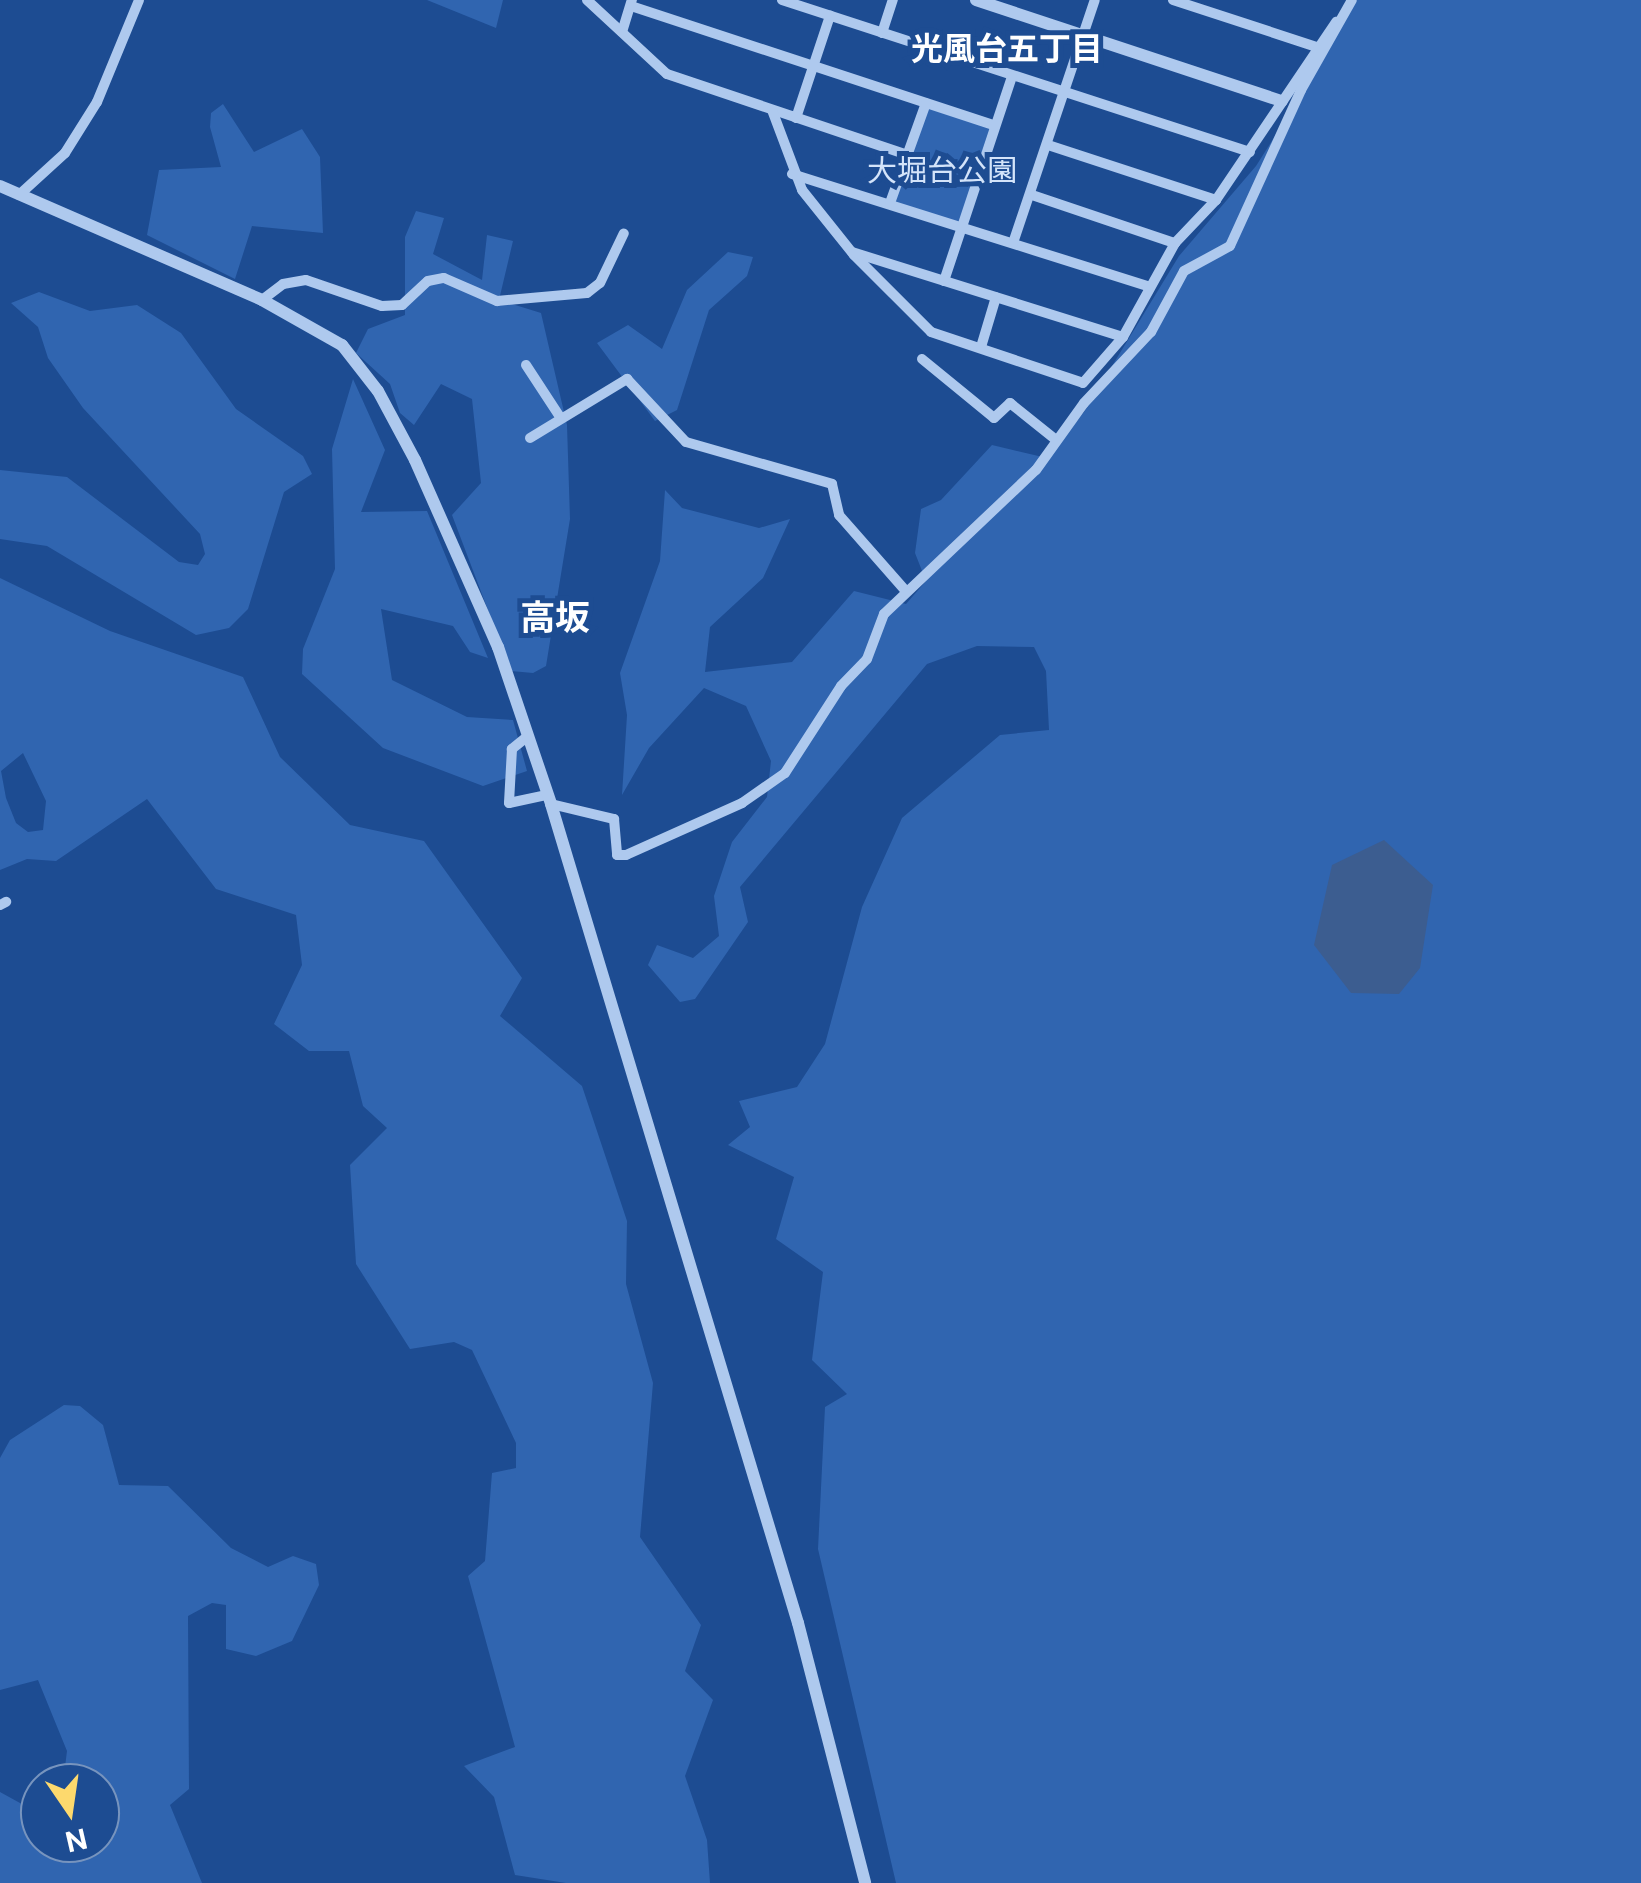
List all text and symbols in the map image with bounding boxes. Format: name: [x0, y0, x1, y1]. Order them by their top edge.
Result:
district label: 光風台五丁目: [911, 30, 1103, 68]
park label: 大堀台公園: [867, 152, 1017, 188]
district label: 高坂: [520, 597, 590, 639]
north arrow: [20, 1763, 120, 1863]
text: N: [62, 1822, 91, 1859]

